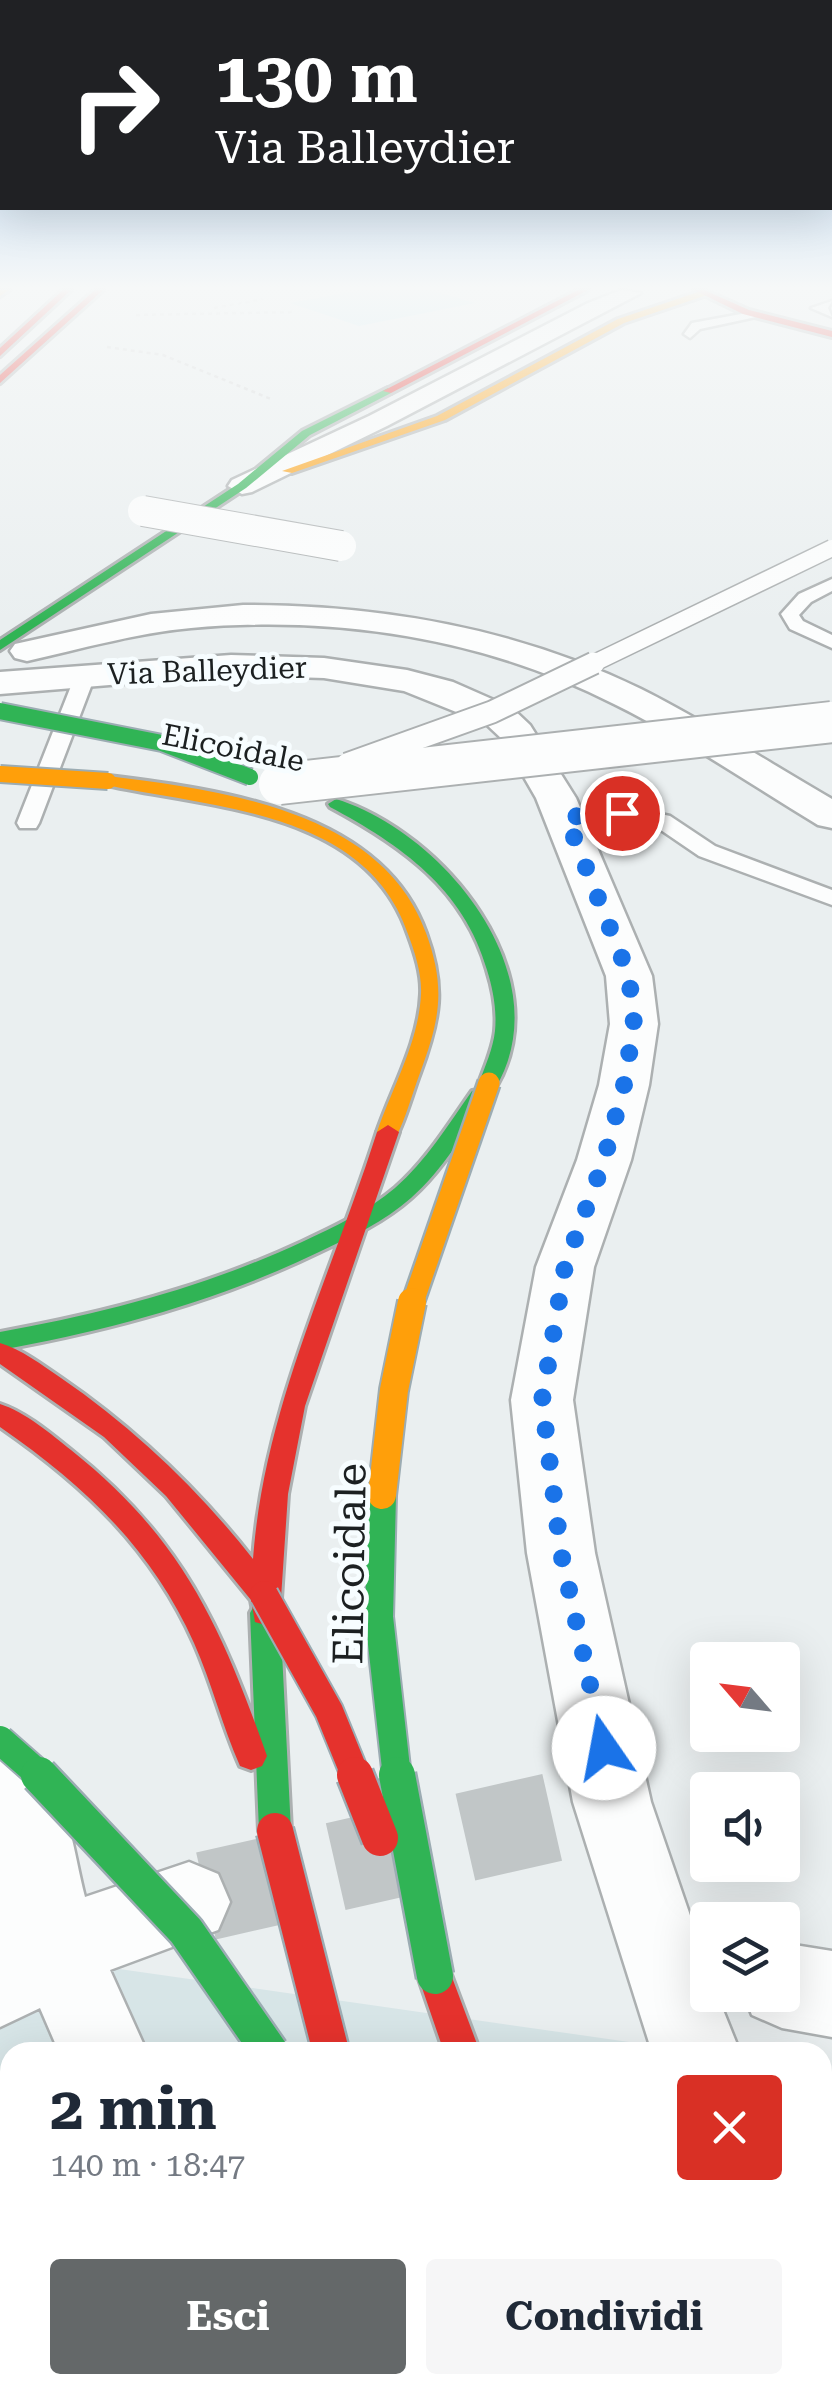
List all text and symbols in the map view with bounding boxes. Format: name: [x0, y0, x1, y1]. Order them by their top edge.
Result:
text: 130 m: [215, 37, 418, 119]
icon: right: [50, 40, 180, 170]
text: Via Balleydier: [215, 121, 515, 174]
street label: Via Balleydier: [106, 650, 308, 691]
street label: Elicoidale: [159, 717, 307, 778]
pin: [580, 771, 665, 856]
icon: arrive: [595, 786, 650, 841]
street label: Elicoidale: [323, 1463, 376, 1665]
north arrow: [690, 1642, 800, 1752]
map controls: [690, 1642, 800, 2012]
position arrow: [552, 1696, 656, 1800]
button: sound: [690, 1772, 800, 1882]
button: layers: [690, 1902, 800, 2012]
text: 2 min: [50, 2073, 217, 2144]
button: close: [677, 2075, 782, 2180]
text: 140 m · 18:47: [50, 2146, 245, 2184]
button: Esci: [50, 2259, 406, 2374]
button: Condividi: [426, 2259, 782, 2374]

